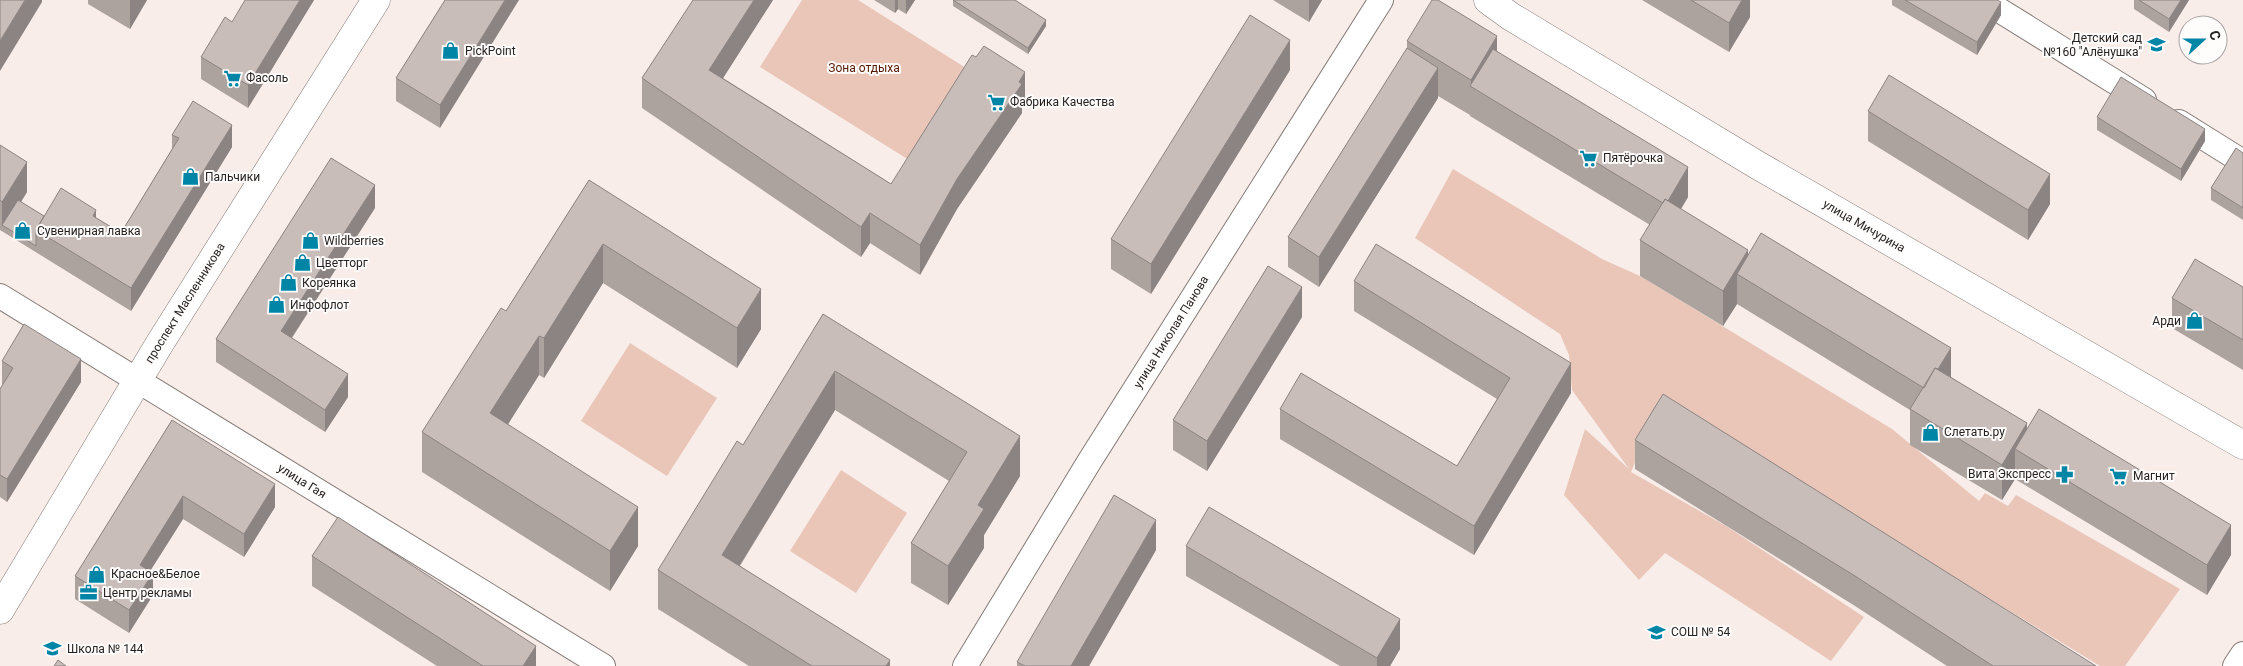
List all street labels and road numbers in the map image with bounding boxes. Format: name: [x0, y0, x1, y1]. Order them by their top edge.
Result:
street label: улица Мичурина: [1820, 197, 1908, 255]
street label: проспект Масленникова: [142, 240, 228, 366]
street label: улица Николая Панова: [1131, 273, 1211, 391]
street label: улица Гая: [275, 461, 329, 501]

